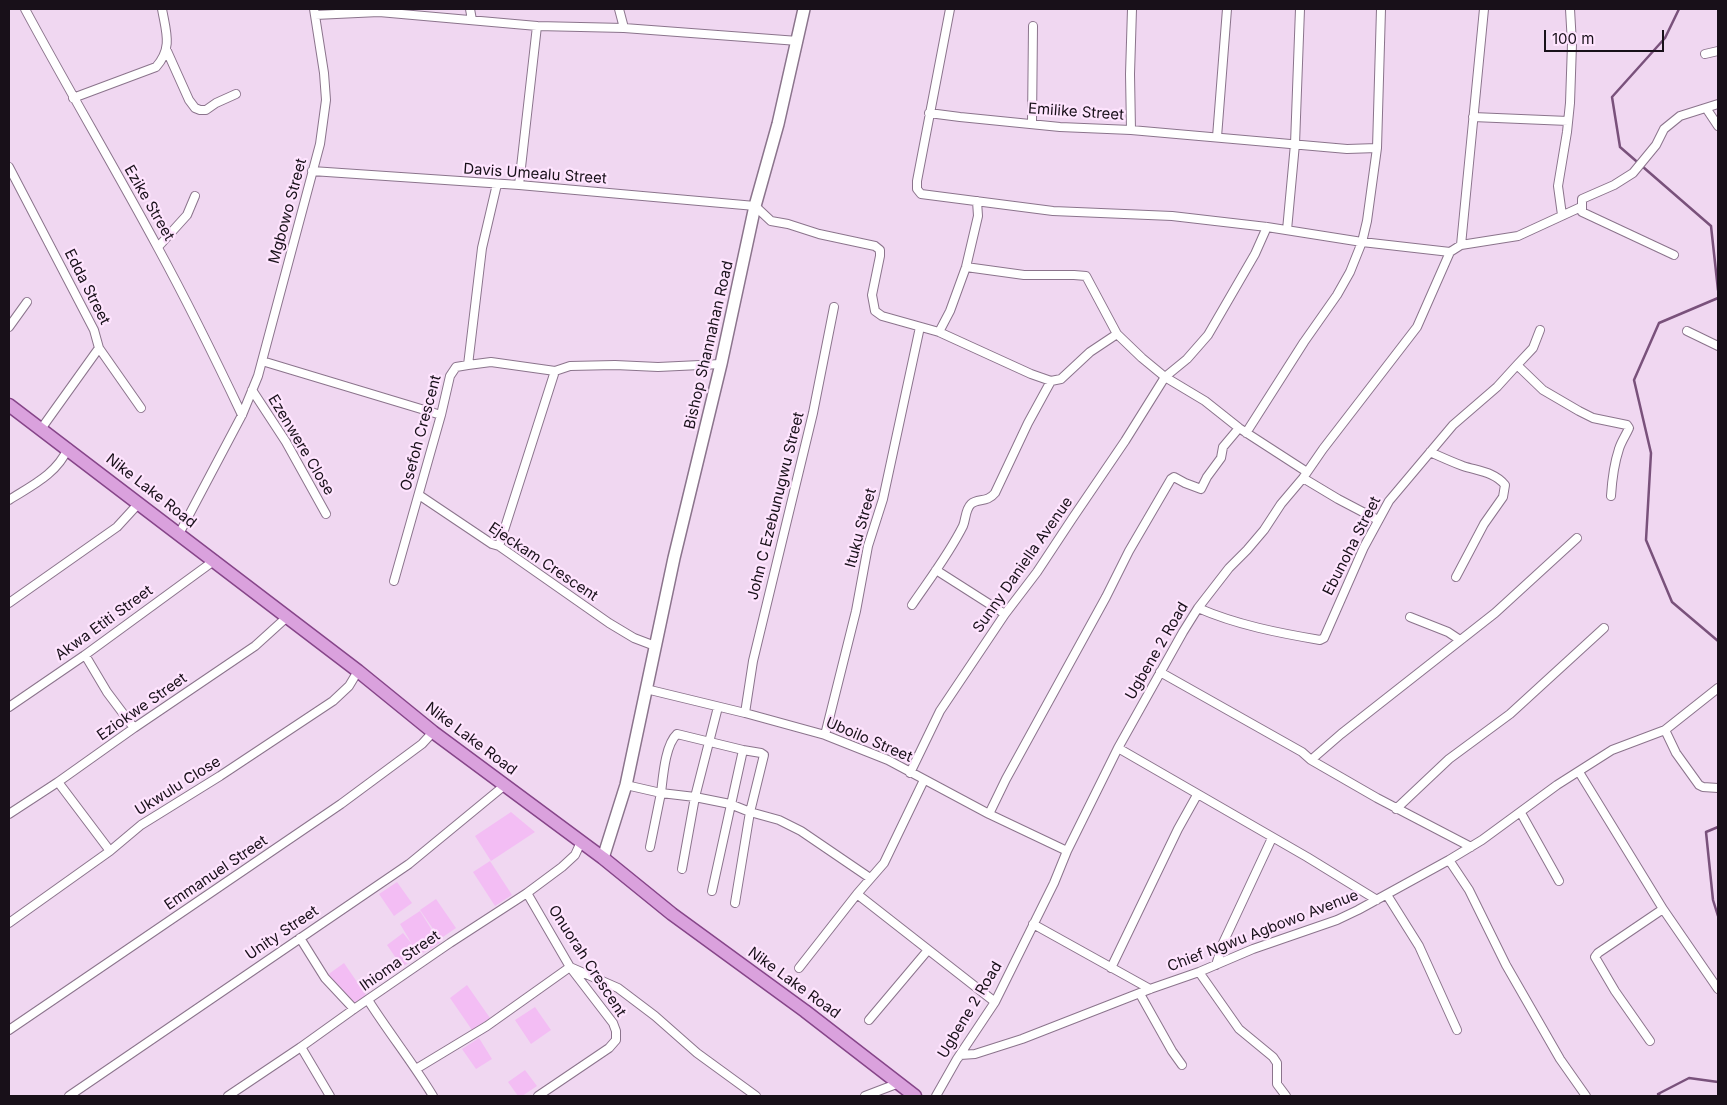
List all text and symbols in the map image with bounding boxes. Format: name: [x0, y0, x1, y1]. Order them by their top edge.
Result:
scale bar: [1547, 20, 1667, 52]
text: 100 m: [1552, 29, 1594, 48]
street label: Emilike Street: [1027, 100, 1125, 124]
street label: Mgbowo Street: [265, 156, 311, 266]
street label: Davis Umealu Street: [463, 160, 607, 188]
street label: Ezike Street: [120, 162, 178, 244]
street label: Edda Street: [60, 246, 114, 328]
street label: Bishop Shannahan Road: [681, 259, 737, 431]
street label: Osefoh Crescent: [397, 373, 445, 493]
street label: Ezenwere Close: [264, 391, 338, 499]
street label: John C Ezebunugwu Street: [744, 410, 808, 602]
street label: Nike Lake Road: [102, 450, 200, 532]
street label: Ituku Street: [842, 486, 880, 570]
street label: Ebunoha Street: [1319, 493, 1385, 599]
street label: Sunny Daniella Avenue: [969, 494, 1077, 636]
street label: Ejeckam Crescent: [485, 519, 601, 605]
street label: Akwa Etiti Street: [52, 582, 156, 664]
street label: Ugbene 2 Road: [1122, 599, 1192, 703]
street label: Eziokwe Street: [94, 669, 190, 745]
street label: Nike Lake Road: [422, 699, 520, 779]
street label: Uboilo Street: [823, 714, 915, 766]
street label: Ukwulu Close: [132, 753, 224, 819]
street label: Emmanuel Street: [161, 832, 271, 914]
street label: Chief Ngwu Agbowo Avenue: [1165, 886, 1361, 976]
street label: Unity Street: [242, 902, 322, 964]
street label: Onuorah Crescent: [544, 902, 630, 1020]
street label: Ihioma Street: [356, 927, 444, 995]
street label: Nike Lake Road: [744, 943, 844, 1023]
street label: Ugbene 2 Road: [934, 958, 1006, 1062]

